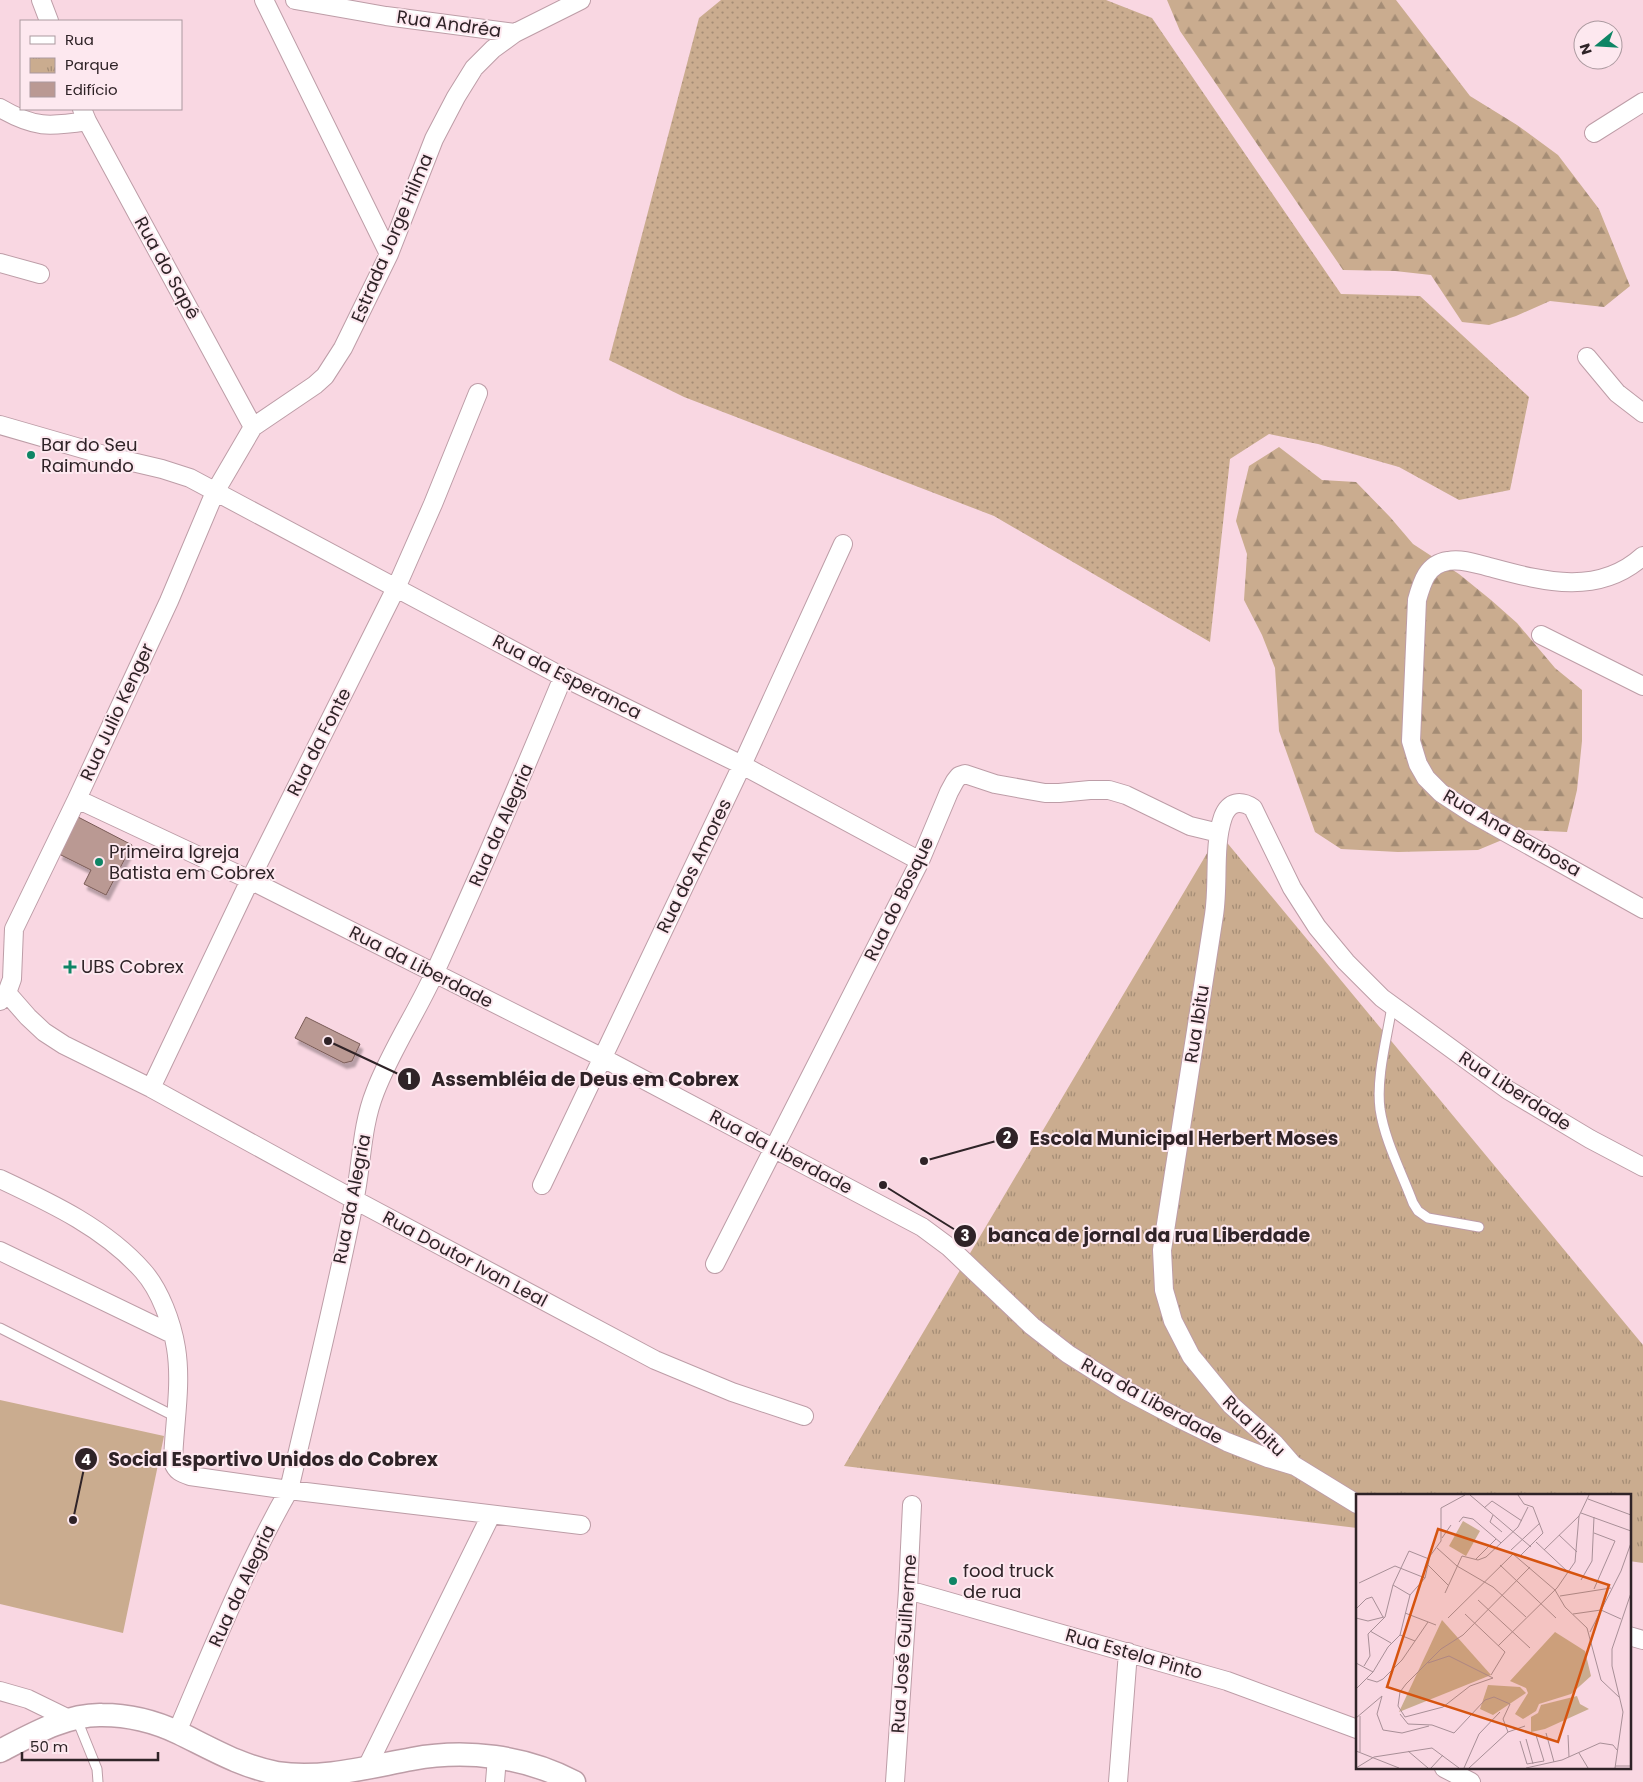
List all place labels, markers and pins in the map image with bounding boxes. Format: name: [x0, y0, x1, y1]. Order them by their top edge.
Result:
place label: Bar do Seu Raimundo: [41, 432, 137, 478]
marker: Bar do Seu Raimundo: [25, 449, 37, 461]
place label: Primeira Igreja Batista em Cobrex: [109, 839, 275, 885]
marker: Primeira Igreja Batista em Cobrex: [93, 856, 105, 868]
place label: UBS Cobrex: [81, 954, 184, 979]
marker: UBS Cobrex: [63, 960, 77, 974]
callout: Assembléia de Deus em Cobrex: [396, 1062, 749, 1096]
callout: Escola Municipal Herbert Moses: [994, 1121, 1348, 1155]
callout: banca de jornal da rua Liberdade: [953, 1219, 1320, 1253]
callout: Social Esportivo Unidos do Cobrex: [74, 1442, 448, 1476]
place label: food truck de rua: [963, 1558, 1055, 1604]
marker: food truck de rua: [947, 1575, 959, 1587]

